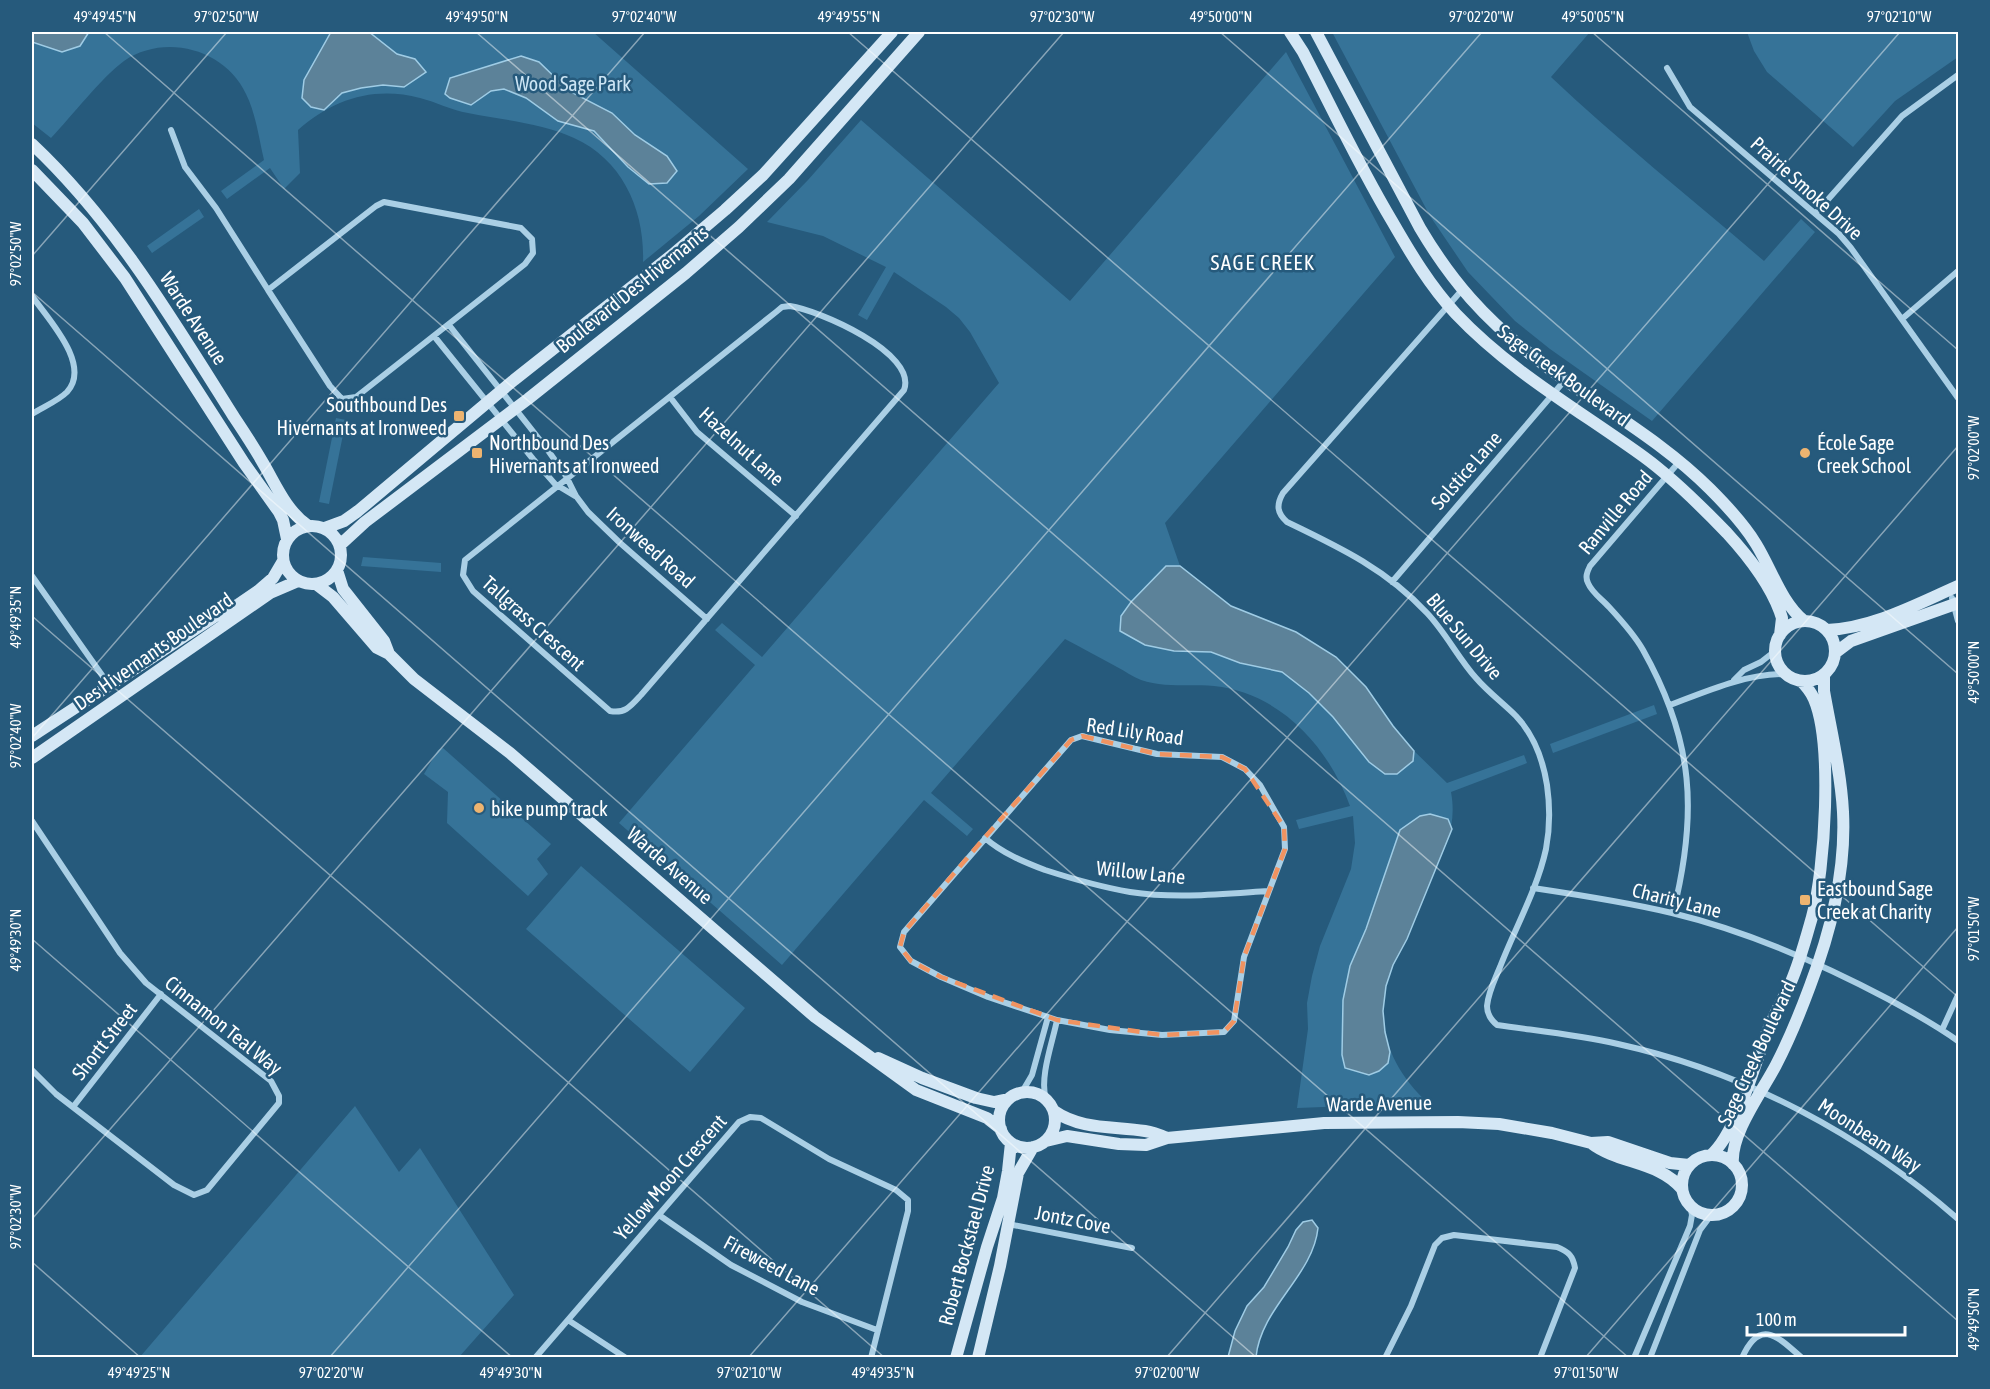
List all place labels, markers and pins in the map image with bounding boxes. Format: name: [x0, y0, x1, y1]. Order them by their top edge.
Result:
place label: Southbound Des Hivernants at Ironweed: [276, 393, 447, 439]
marker: Southbound Des Hivernants at Ironweed: [452, 409, 466, 423]
place label: Northbound Des Hivernants at Ironweed: [489, 431, 660, 477]
place label: École Sage Creek School: [1817, 431, 1912, 477]
marker: Northbound Des Hivernants at Ironweed: [470, 446, 484, 460]
marker: École Sage Creek School: [1798, 446, 1812, 460]
place label: bike pump track: [491, 797, 608, 820]
marker: bike pump track: [472, 801, 486, 815]
place label: Eastbound Sage Creek at Charity: [1817, 877, 1933, 923]
marker: Eastbound Sage Creek at Charity: [1798, 893, 1812, 907]

